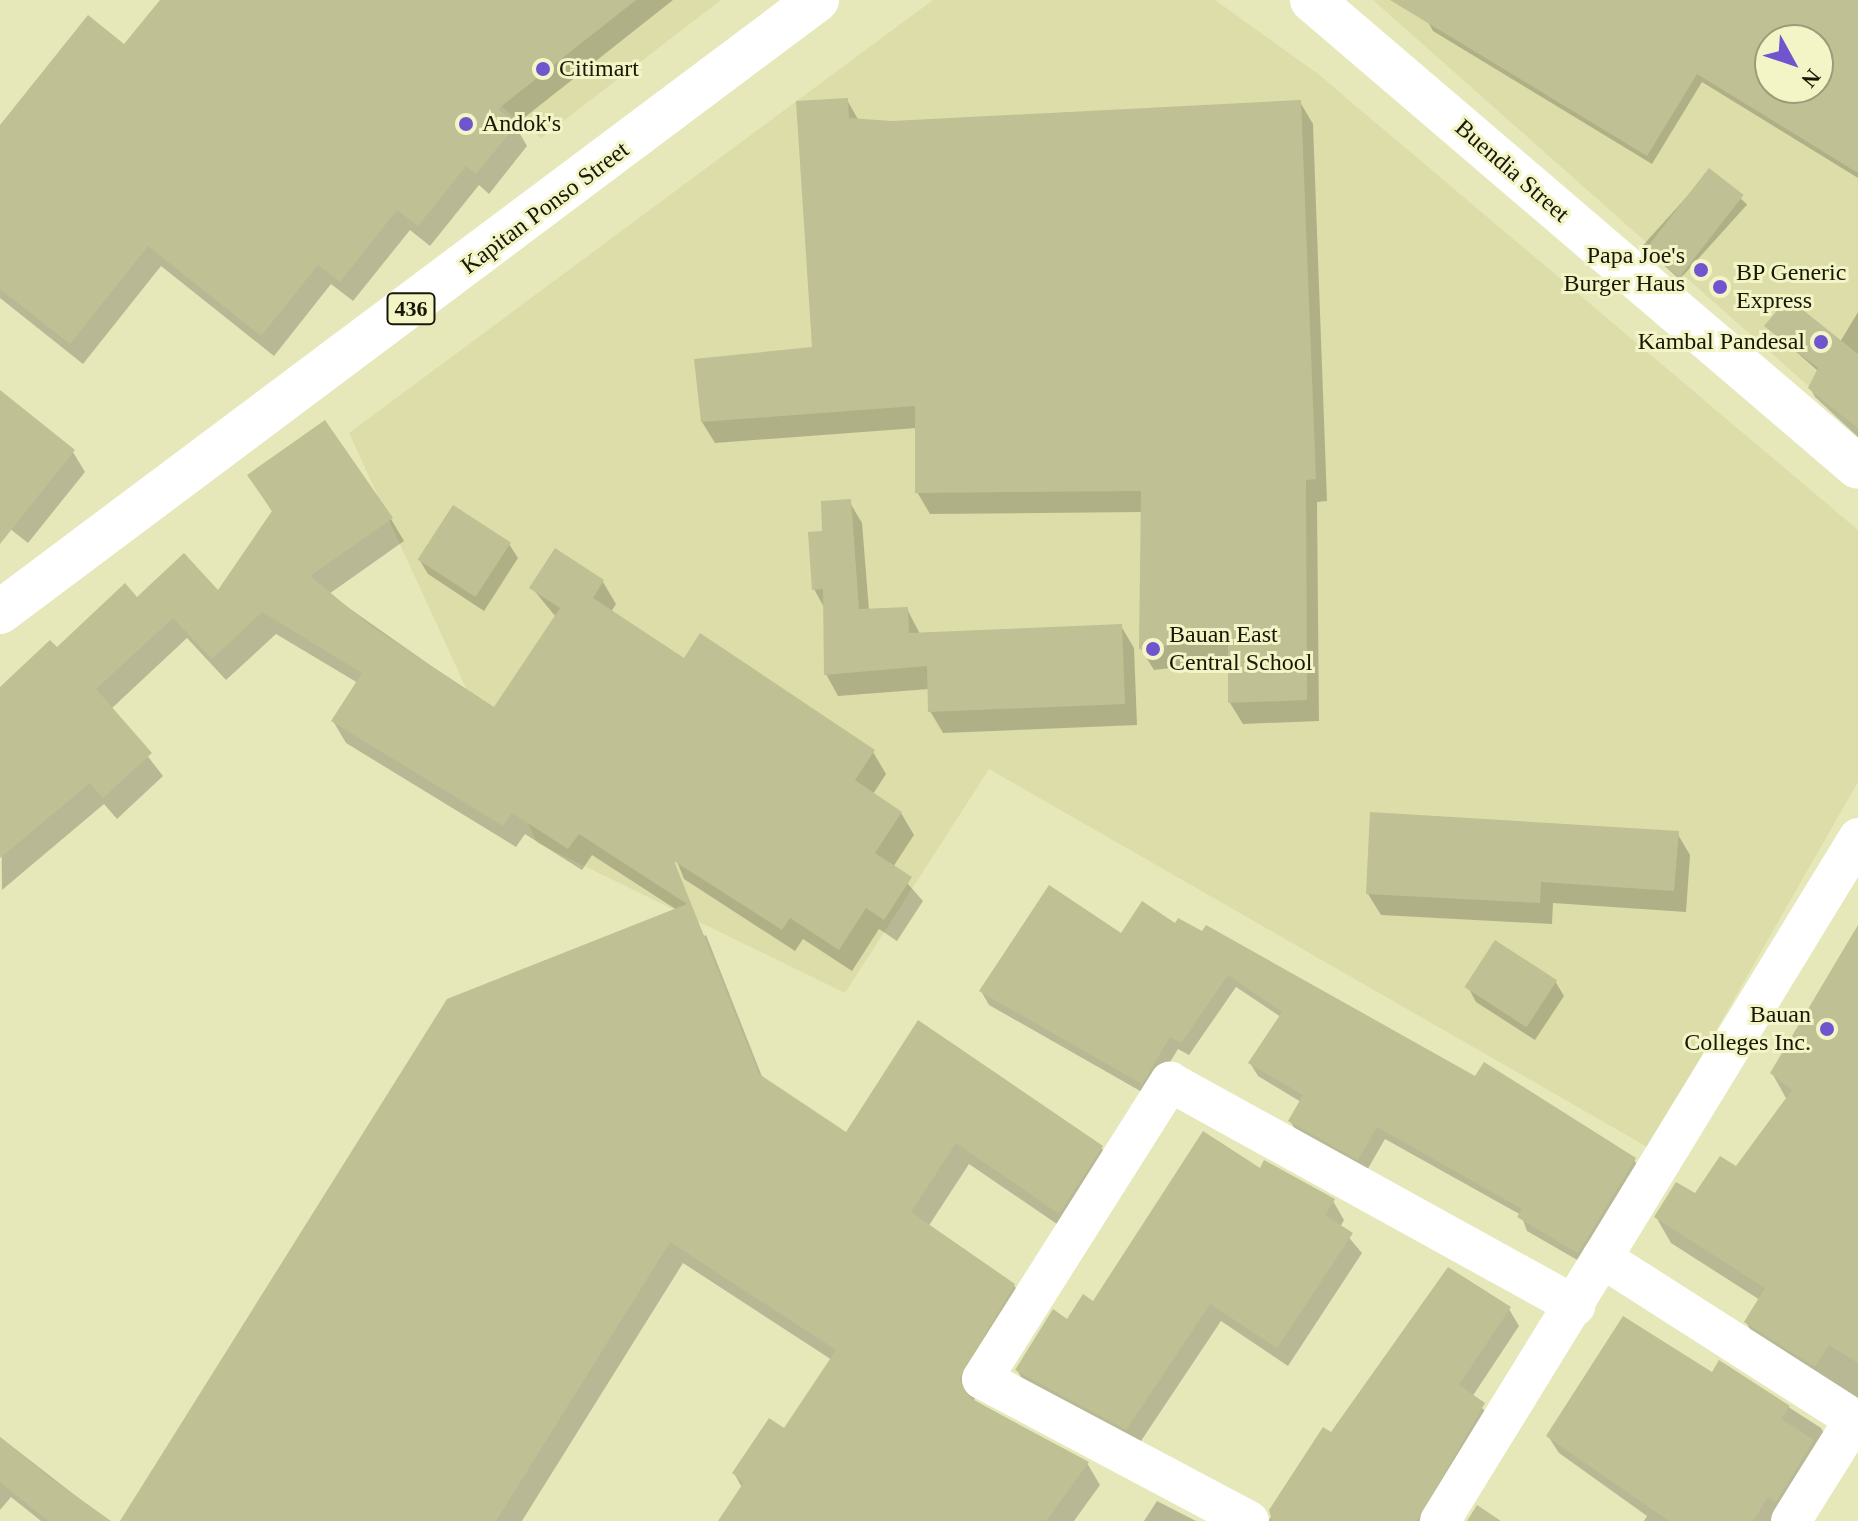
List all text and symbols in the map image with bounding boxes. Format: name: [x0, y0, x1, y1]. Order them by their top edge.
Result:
north arrow: [1754, 24, 1834, 104]
place label: Citimart: [559, 55, 639, 83]
marker: Citimart: [534, 60, 552, 78]
text: N: [1797, 64, 1826, 93]
place label: Andok's: [482, 110, 561, 138]
street label: Buendia Street: [1449, 114, 1575, 228]
marker: Andok's: [457, 115, 475, 133]
street label: Kapitan Ponso Street: [455, 136, 635, 280]
place label: Papa Joe's Burger Haus: [1563, 242, 1685, 298]
place label: BP Generic Express: [1736, 259, 1847, 315]
marker: Papa Joe's Burger Haus: [1692, 261, 1710, 279]
marker: BP Generic Express: [1711, 278, 1729, 296]
road number: 436: [385, 291, 437, 327]
place label: Kambal Pandesal: [1638, 328, 1805, 356]
marker: Kambal Pandesal: [1812, 333, 1830, 351]
place label: Bauan East Central School: [1169, 621, 1312, 677]
marker: Bauan East Central School: [1144, 640, 1162, 658]
place label: Bauan Colleges Inc.: [1684, 1001, 1811, 1057]
marker: Bauan Colleges Inc.: [1818, 1020, 1836, 1038]

